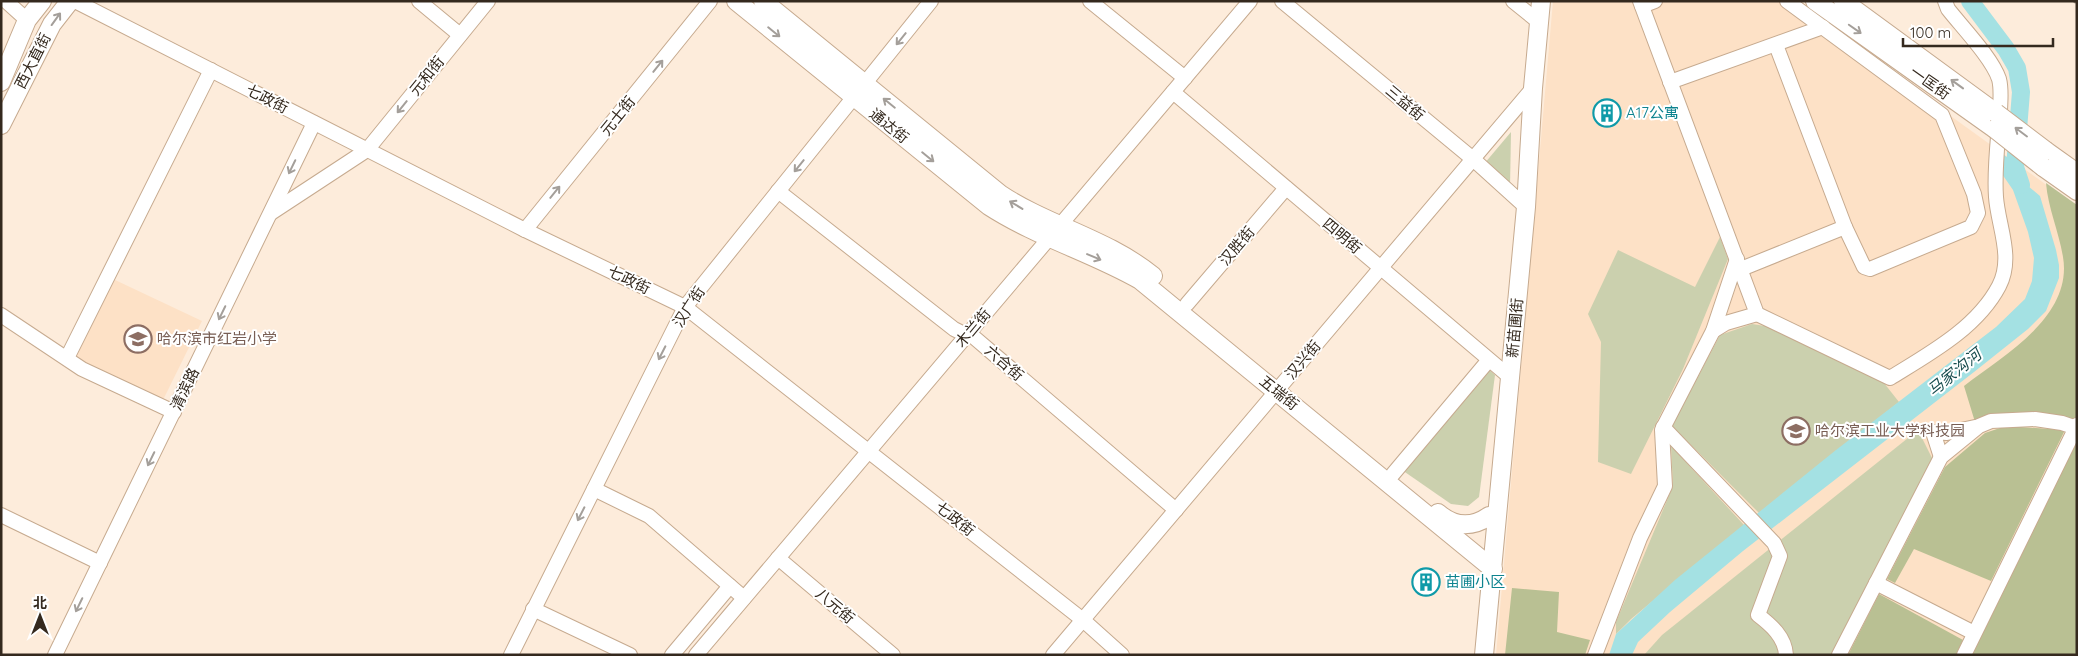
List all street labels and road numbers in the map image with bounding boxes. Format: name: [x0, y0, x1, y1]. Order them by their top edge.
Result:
street label: 西大直街: [10, 30, 55, 92]
street label: 元和街: [405, 52, 448, 99]
street label: 一匡街: [1906, 62, 1954, 103]
street label: 七政街: [243, 80, 292, 117]
street label: 三益街: [1382, 81, 1429, 124]
street label: 元士街: [596, 92, 639, 139]
street label: 通达街: [866, 104, 913, 147]
street label: 四明街: [1319, 214, 1366, 257]
street label: 汉胜街: [1215, 222, 1258, 269]
street label: 七政街: [605, 261, 654, 298]
street label: 汉广街: [668, 283, 709, 331]
street label: 新苗圃街: [1502, 297, 1527, 359]
street label: 木兰街: [951, 304, 994, 351]
street label: 汉兴街: [1281, 336, 1324, 383]
street label: 六合街: [981, 341, 1028, 385]
street label: 清滨路: [166, 364, 203, 413]
street label: 五瑞街: [1256, 371, 1303, 414]
street label: 七政街: [932, 497, 979, 540]
street label: 八元街: [812, 584, 859, 627]

